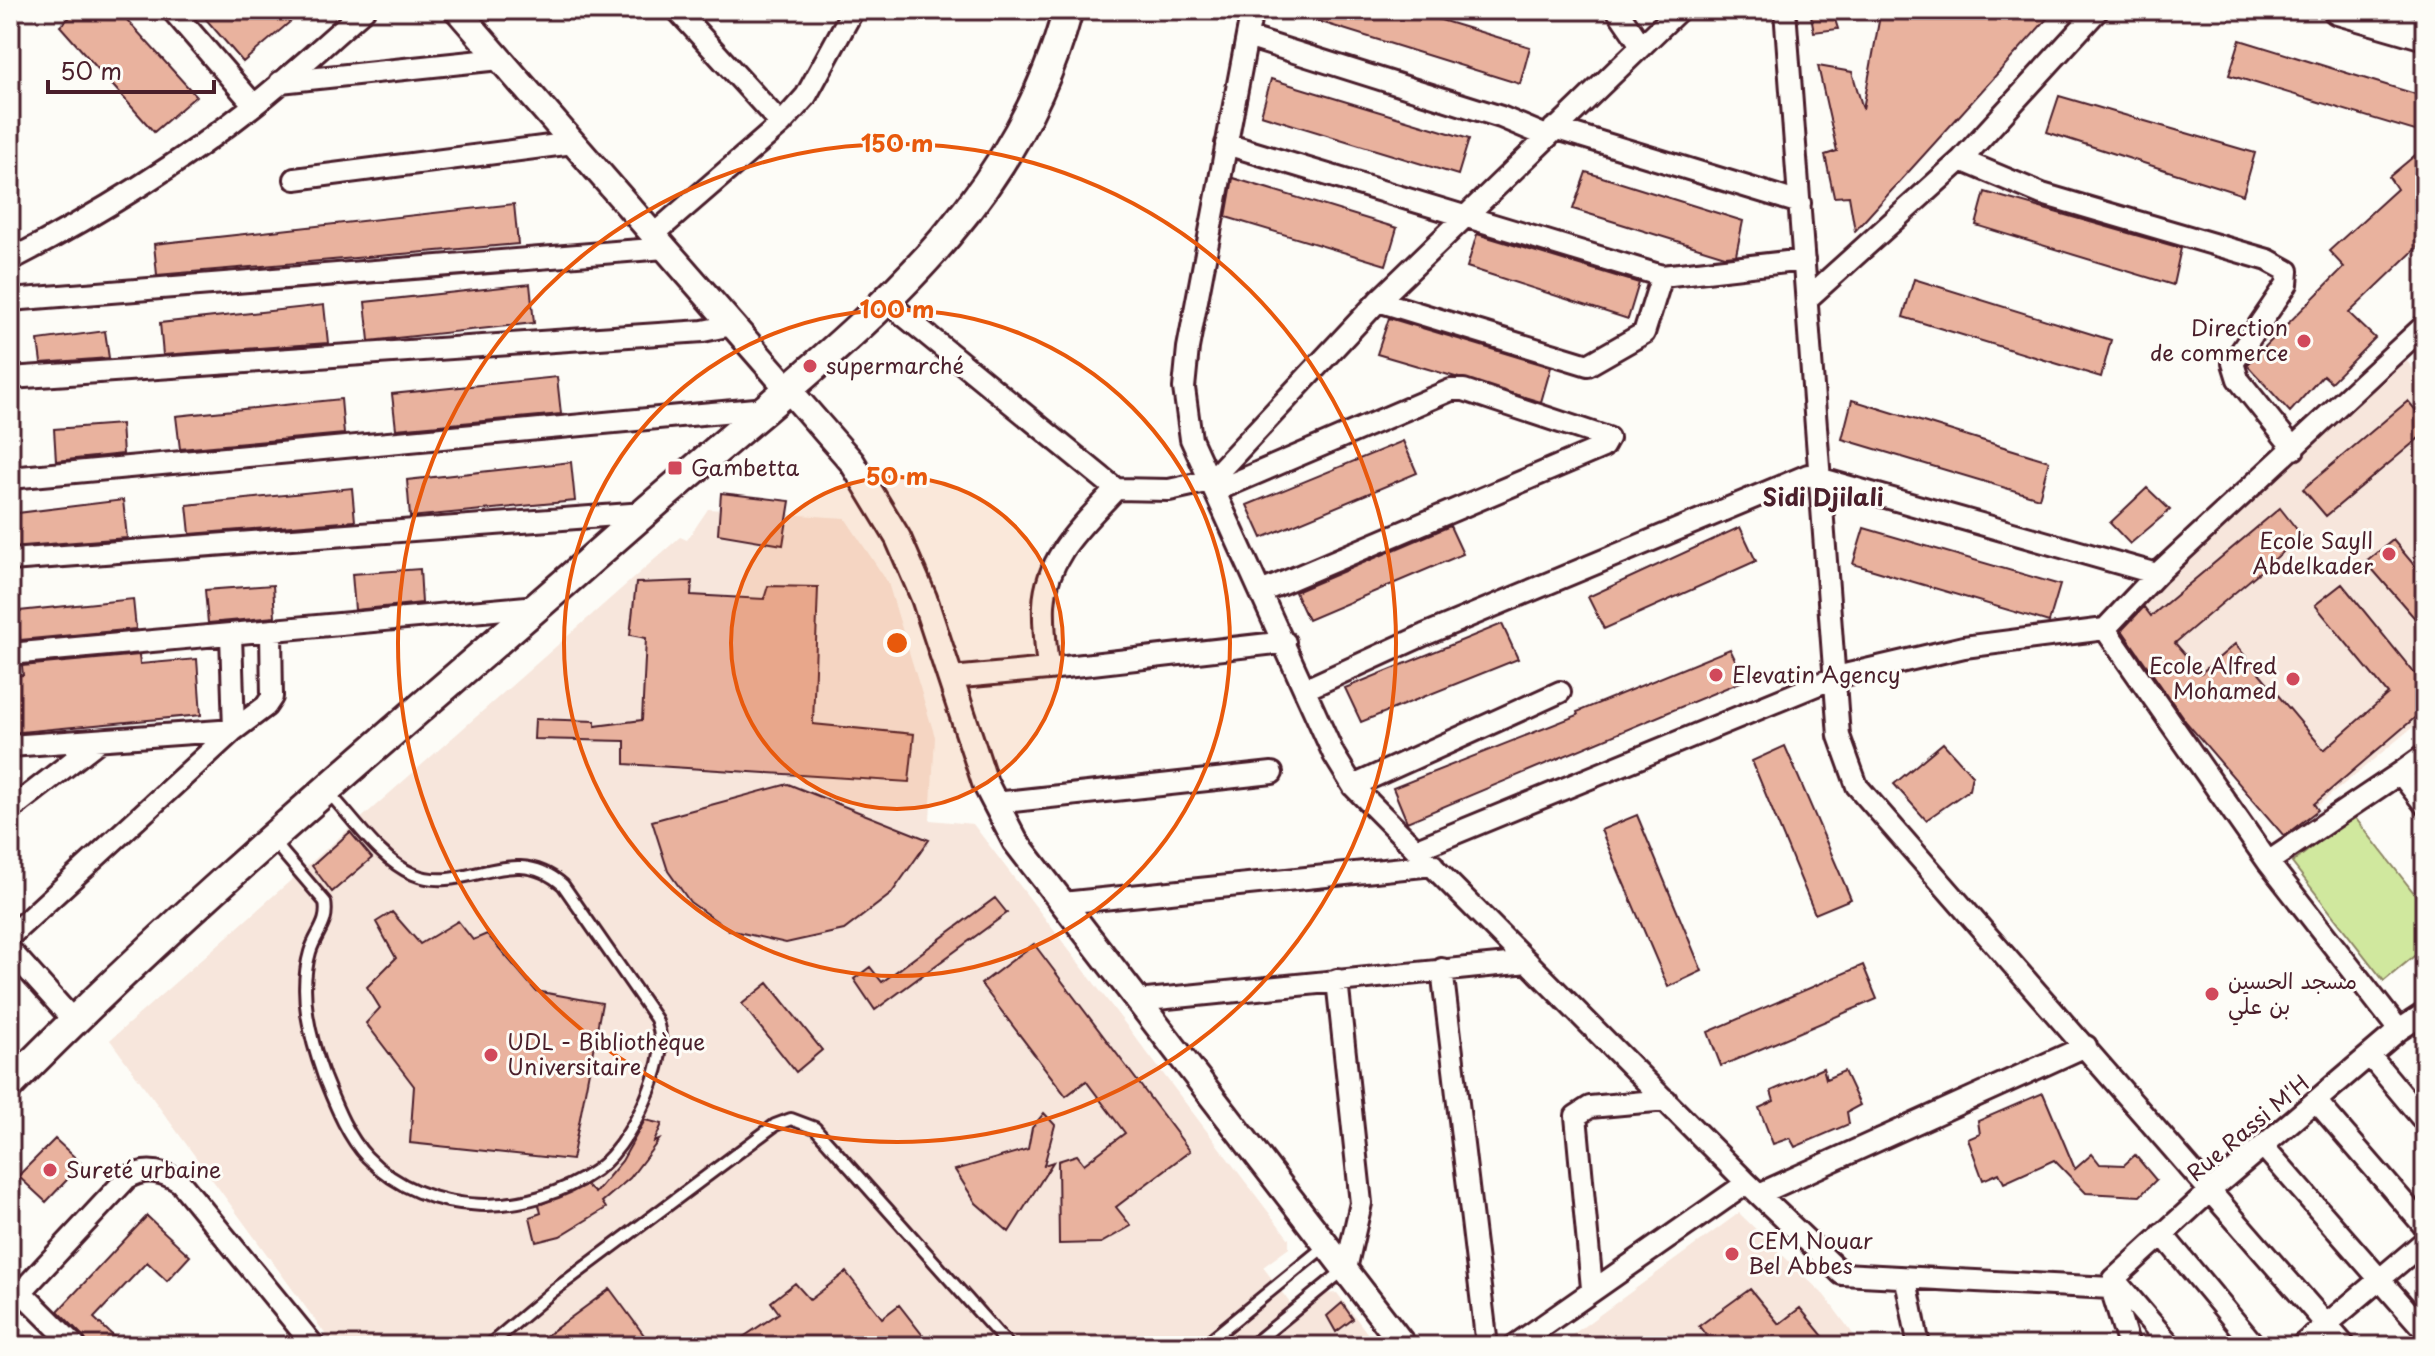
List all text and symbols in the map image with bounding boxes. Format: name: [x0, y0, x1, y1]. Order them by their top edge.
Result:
scale bar: [48, 44, 214, 94]
text: 50 m: [60, 52, 122, 88]
text: 150 m: [861, 124, 933, 160]
text: 100 m: [860, 290, 934, 326]
place label: Direction de commerce: [2150, 310, 2288, 368]
marker: Direction de commerce: [2295, 332, 2313, 350]
place label: supermarché: [826, 348, 964, 381]
marker: supermarché: [801, 357, 819, 375]
place label: Gambetta: [691, 450, 799, 483]
text: 50 m: [866, 457, 928, 493]
marker: Gambetta: [666, 459, 684, 477]
district label: Sidi Djilali: [1762, 478, 1884, 514]
place label: Ecole Sayll Abdelkader: [2253, 523, 2373, 581]
marker: Ecole Sayll Abdelkader: [2380, 545, 2398, 563]
centre of rings: [883, 629, 911, 657]
place label: Ecole Alfred Mohamed: [2149, 648, 2277, 706]
place label: Elevatin Agency: [1732, 657, 1901, 690]
marker: Elevatin Agency: [1707, 666, 1725, 684]
marker: Ecole Alfred Mohamed: [2284, 670, 2302, 688]
place label: مسجد الحسين بن علي: [2228, 963, 2357, 1026]
marker: مسجد الحسين بن علي: [2203, 985, 2221, 1003]
place label: UDL - Bibliothèque Universitaire: [507, 1024, 705, 1082]
marker: UDL - Bibliothèque Universitaire: [482, 1046, 500, 1064]
street label: Rue Rassi M'H: [2179, 1066, 2315, 1188]
place label: Sureté urbaine: [66, 1152, 221, 1185]
marker: Sureté urbaine: [41, 1161, 59, 1179]
place label: CEM Nouar Bel Abbes: [1748, 1223, 1873, 1281]
marker: CEM Nouar Bel Abbes: [1723, 1245, 1741, 1263]

